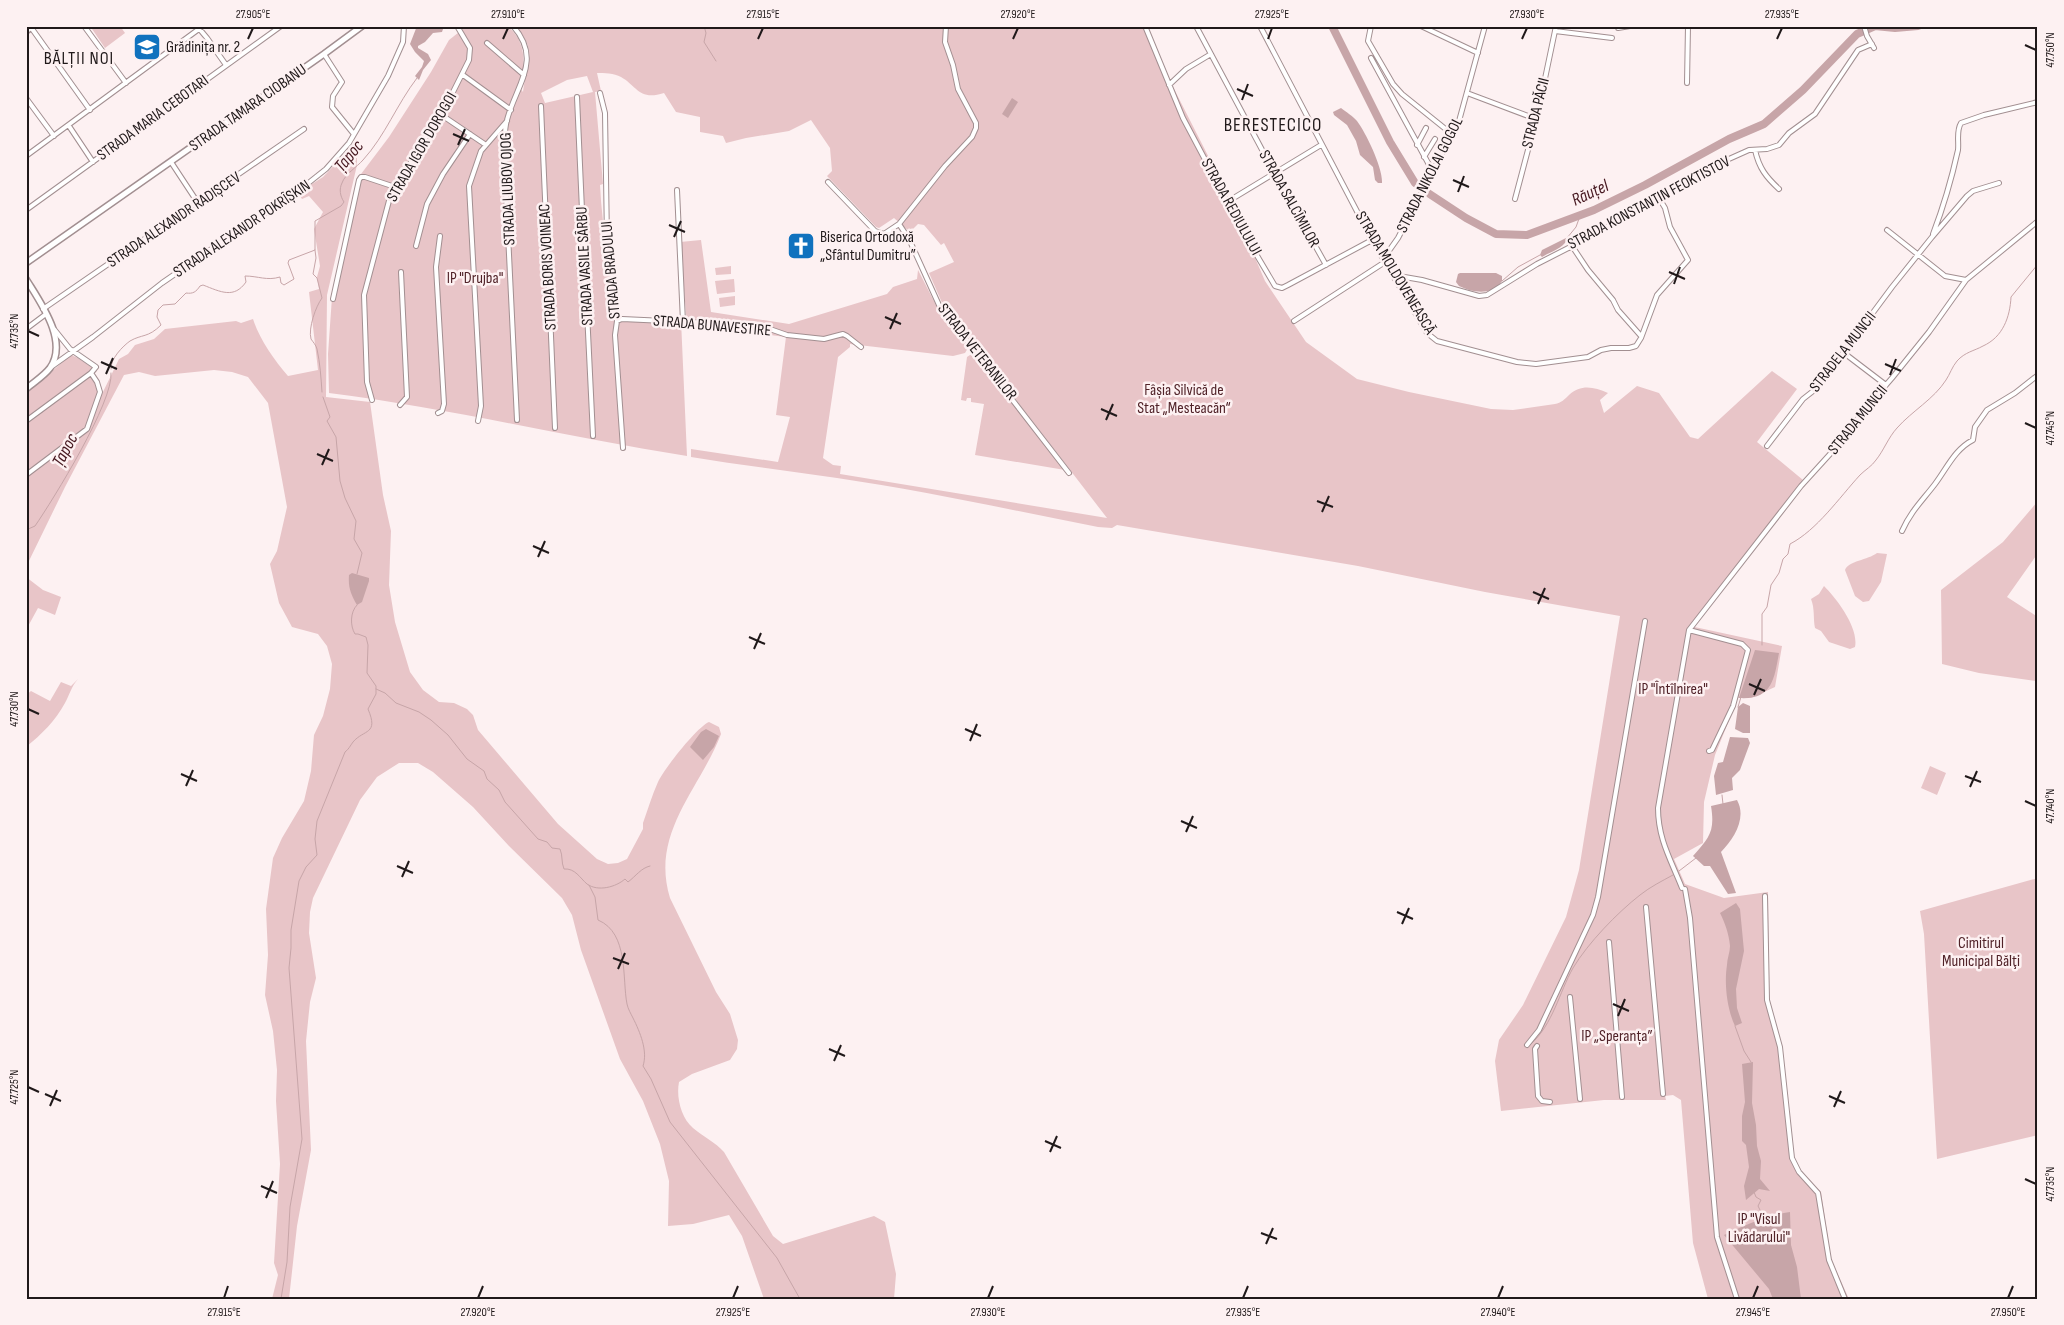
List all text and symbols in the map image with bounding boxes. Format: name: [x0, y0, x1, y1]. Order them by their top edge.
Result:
text: 27.905°E: [236, 7, 270, 22]
text: 27.910°E: [491, 7, 525, 22]
text: 27.915°E: [746, 7, 780, 22]
text: 27.920°E: [1001, 7, 1035, 22]
text: 27.925°E: [1255, 7, 1289, 22]
text: 27.930°E: [1510, 7, 1544, 22]
text: 27.935°E: [1765, 7, 1799, 22]
school or university icon: Grădinița nr. 2: [132, 32, 162, 62]
text: 47.750°N: [2043, 32, 2058, 68]
place label: Grădinița nr. 2: [166, 38, 240, 57]
district label: BĂLȚII NOI: [44, 48, 114, 69]
street label: STRADA TAMARA CIOBANU: [186, 60, 310, 156]
street label: STRADA MARIA CEBOTARI: [94, 71, 212, 165]
street label: STRADA PĂCII: [1518, 76, 1554, 150]
street label: STRADA IGOR DOROGOI: [383, 89, 461, 205]
district label: BERESTECICO: [1224, 114, 1322, 137]
street label: STRADA NIKOLAI GOGOL: [1393, 114, 1467, 236]
street label: STRADA LIUBOV OJOG: [497, 132, 519, 246]
water label: Țapoc: [330, 136, 368, 176]
street label: STRADA SALCÎMILOR: [1254, 147, 1324, 251]
street label: STRADA KONSTANTIN FEOKTISTOV: [1565, 152, 1734, 254]
street label: STRADA REDIULULUI: [1197, 155, 1265, 259]
street label: STRADA ALEXANDR RADIȘCEV: [104, 168, 245, 272]
water label: Răuțel: [1568, 175, 1612, 211]
street label: STRADA ALEXANDR POKRÎȘKIN: [170, 176, 314, 282]
street label: STRADA BORIS VOINEAC: [535, 203, 561, 331]
street label: STRADA VASILE SÂRBU: [572, 206, 598, 326]
street label: STRADA MOLDOVENEASCĂ: [1351, 208, 1439, 338]
street label: STRADA BRADULUI: [597, 220, 625, 320]
place label: Biserica Ortodoxă „Sfântul Dumitru”: [820, 228, 916, 265]
church icon: Biserica Ortodoxă „Sfântul Dumitru”: [786, 231, 816, 261]
park label: IP "Drujba": [447, 269, 503, 288]
street label: STRADA VETERANILOR: [933, 300, 1021, 404]
street label: STRADELA MUNCII: [1806, 308, 1880, 396]
street label: STRADA BUNAVESTIRE: [652, 311, 772, 341]
text: 47.735°N: [7, 314, 22, 348]
park label: Fâșia Silvică de Stat „Mesteacăn“: [1137, 381, 1231, 418]
street label: STRADA MUNCII: [1824, 381, 1892, 459]
text: 47.745°N: [2043, 411, 2058, 445]
water label: Țapoc: [48, 430, 82, 470]
park label: IP "Întîlnirea": [1638, 680, 1708, 699]
text: 47.730°N: [7, 691, 22, 727]
text: 47.740°N: [2043, 789, 2058, 823]
park label: Cimitirul Municipal Bălţi: [1942, 934, 2020, 971]
park label: IP „Speranța”: [1581, 1027, 1653, 1046]
text: 47.725°N: [7, 1070, 22, 1104]
text: 47.735°N: [2043, 1167, 2058, 1201]
park label: IP "Visul Livădarului": [1728, 1210, 1790, 1247]
text: 27.915°E: [207, 1305, 241, 1320]
text: 27.920°E: [461, 1305, 495, 1320]
text: 27.925°E: [716, 1305, 750, 1320]
text: 27.930°E: [971, 1305, 1005, 1320]
text: 27.935°E: [1226, 1305, 1260, 1320]
text: 27.940°E: [1481, 1305, 1515, 1320]
text: 27.945°E: [1736, 1305, 1770, 1320]
text: 27.950°E: [1991, 1305, 2025, 1320]

